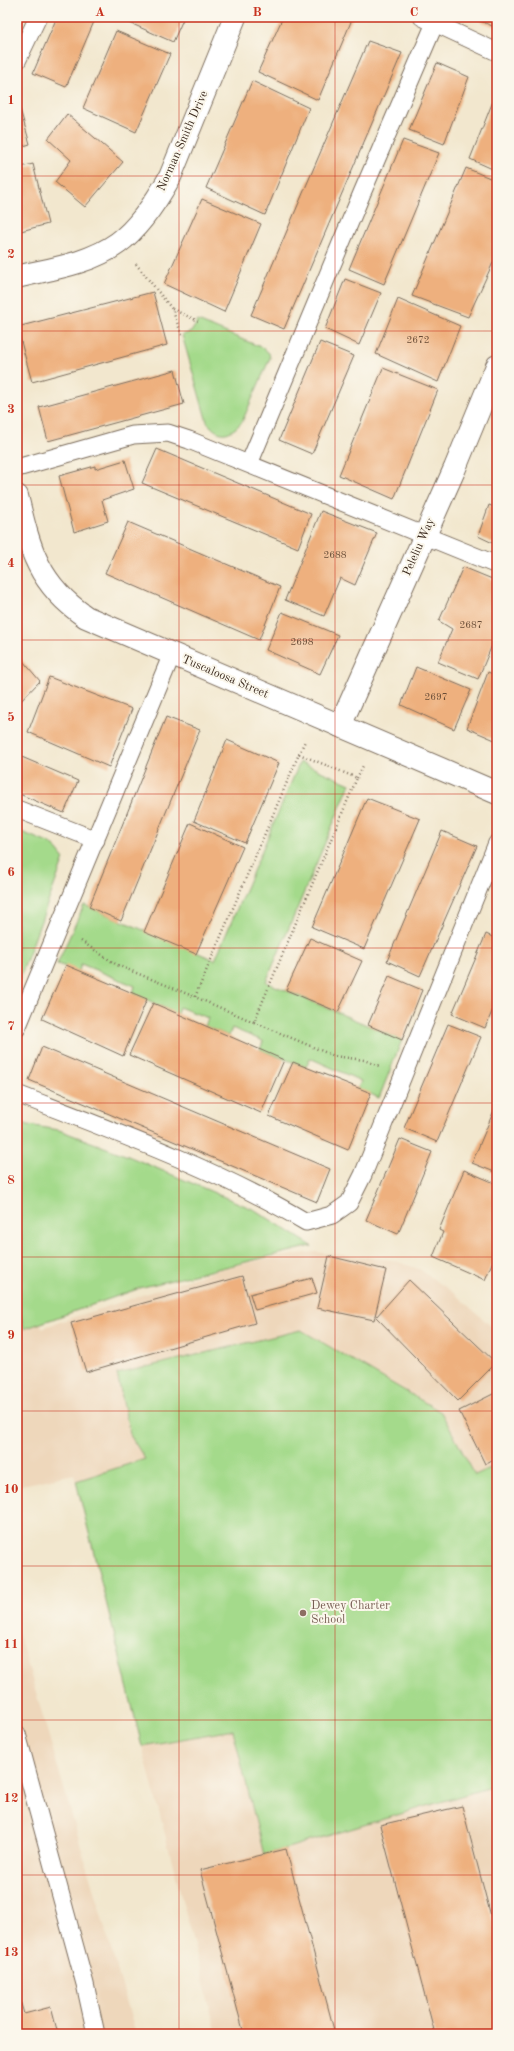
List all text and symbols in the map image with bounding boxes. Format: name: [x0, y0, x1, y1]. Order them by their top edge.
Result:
text: A: [95, 6, 105, 19]
text: B: [252, 6, 262, 19]
text: C: [410, 6, 418, 19]
street label: Norman Smith Drive: [155, 89, 211, 193]
text: 1: [7, 94, 15, 107]
text: 2: [7, 248, 15, 261]
house number: 2672: [406, 335, 430, 345]
text: 3: [7, 403, 15, 416]
street label: Peleliu Way: [401, 516, 437, 578]
house number: 2688: [323, 550, 347, 560]
text: 4: [7, 557, 15, 570]
house number: 2687: [459, 620, 483, 630]
house number: 2698: [290, 637, 314, 647]
street label: Tuscaloosa Street: [180, 653, 270, 701]
house number: 2697: [424, 692, 448, 702]
text: 5: [7, 711, 15, 724]
text: 6: [7, 866, 15, 879]
text: 7: [7, 1020, 15, 1033]
text: 8: [7, 1174, 15, 1187]
text: 9: [7, 1329, 15, 1342]
text: 10: [3, 1483, 19, 1496]
place label: Dewey Charter School: [311, 1600, 390, 1626]
marker: Dewey Charter School: [298, 1608, 308, 1618]
text: 11: [3, 1638, 19, 1651]
text: 12: [3, 1792, 19, 1805]
text: 13: [3, 1946, 19, 1959]

